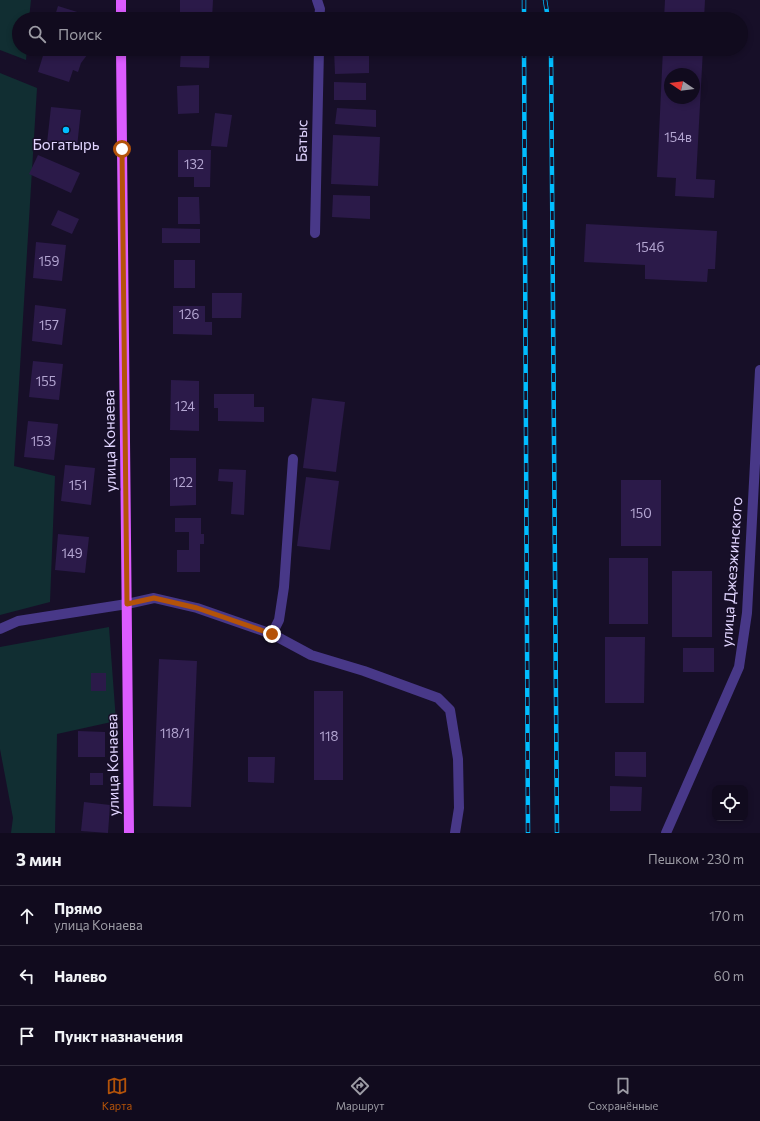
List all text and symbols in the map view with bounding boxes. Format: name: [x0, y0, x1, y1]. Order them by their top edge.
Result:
search box: [12, 12, 748, 56]
icon: search: [26, 23, 48, 45]
text: Поиск: [58, 25, 102, 43]
north arrow: [664, 68, 700, 104]
street label: Батыс: [292, 120, 310, 162]
marker: Богатырь: [61, 125, 71, 135]
house number: 154в: [664, 129, 692, 145]
place label: Богатырь: [32, 135, 100, 153]
route start: [113, 140, 131, 158]
house number: 132: [184, 156, 204, 172]
house number: 154б: [636, 239, 664, 255]
house number: 159: [39, 253, 60, 269]
house number: 126: [179, 306, 199, 322]
house number: 157: [39, 317, 59, 333]
house number: 155: [36, 373, 56, 389]
street label: улица Конаева: [99, 390, 119, 492]
house number: 124: [175, 398, 195, 414]
house number: 153: [31, 433, 51, 449]
house number: 122: [173, 474, 193, 490]
house number: 151: [69, 477, 87, 493]
street label: улица Джезжинского: [717, 496, 745, 648]
house number: 150: [630, 505, 652, 521]
house number: 149: [61, 545, 83, 561]
route end: [263, 625, 281, 643]
street label: улица Конаева: [102, 714, 122, 816]
house number: 118/1: [160, 725, 190, 741]
house number: 118: [319, 728, 339, 744]
map controls: [712, 785, 748, 821]
button: locate: [712, 785, 748, 821]
text: 3 мин: [16, 849, 62, 870]
text: Пешком · 230 m: [648, 851, 744, 867]
text: Прямо: [54, 899, 102, 917]
icon: ahead: [16, 905, 38, 927]
text: 170 m: [709, 908, 744, 924]
text: улица Конаева: [54, 917, 143, 933]
icon: left: [16, 965, 38, 987]
text: Налево: [54, 967, 107, 985]
text: 60 m: [714, 968, 744, 984]
icon: arrive: [16, 1025, 38, 1047]
text: Пункт назначения: [54, 1027, 183, 1045]
tab: Карта: [102, 1075, 132, 1112]
tab: Маршрут: [336, 1075, 384, 1112]
tab: Сохранённые: [588, 1075, 658, 1112]

